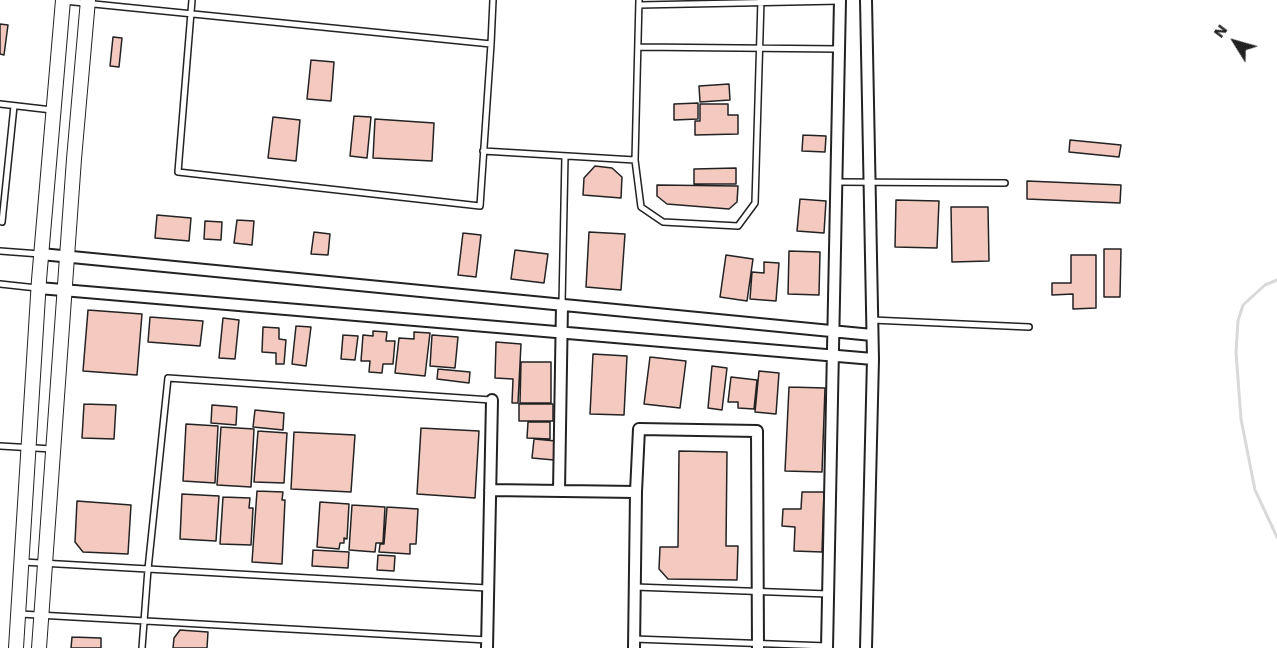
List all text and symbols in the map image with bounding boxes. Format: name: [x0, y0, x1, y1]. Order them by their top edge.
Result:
north arrow: [1205, 12, 1265, 72]
text: N: [1209, 20, 1231, 41]

